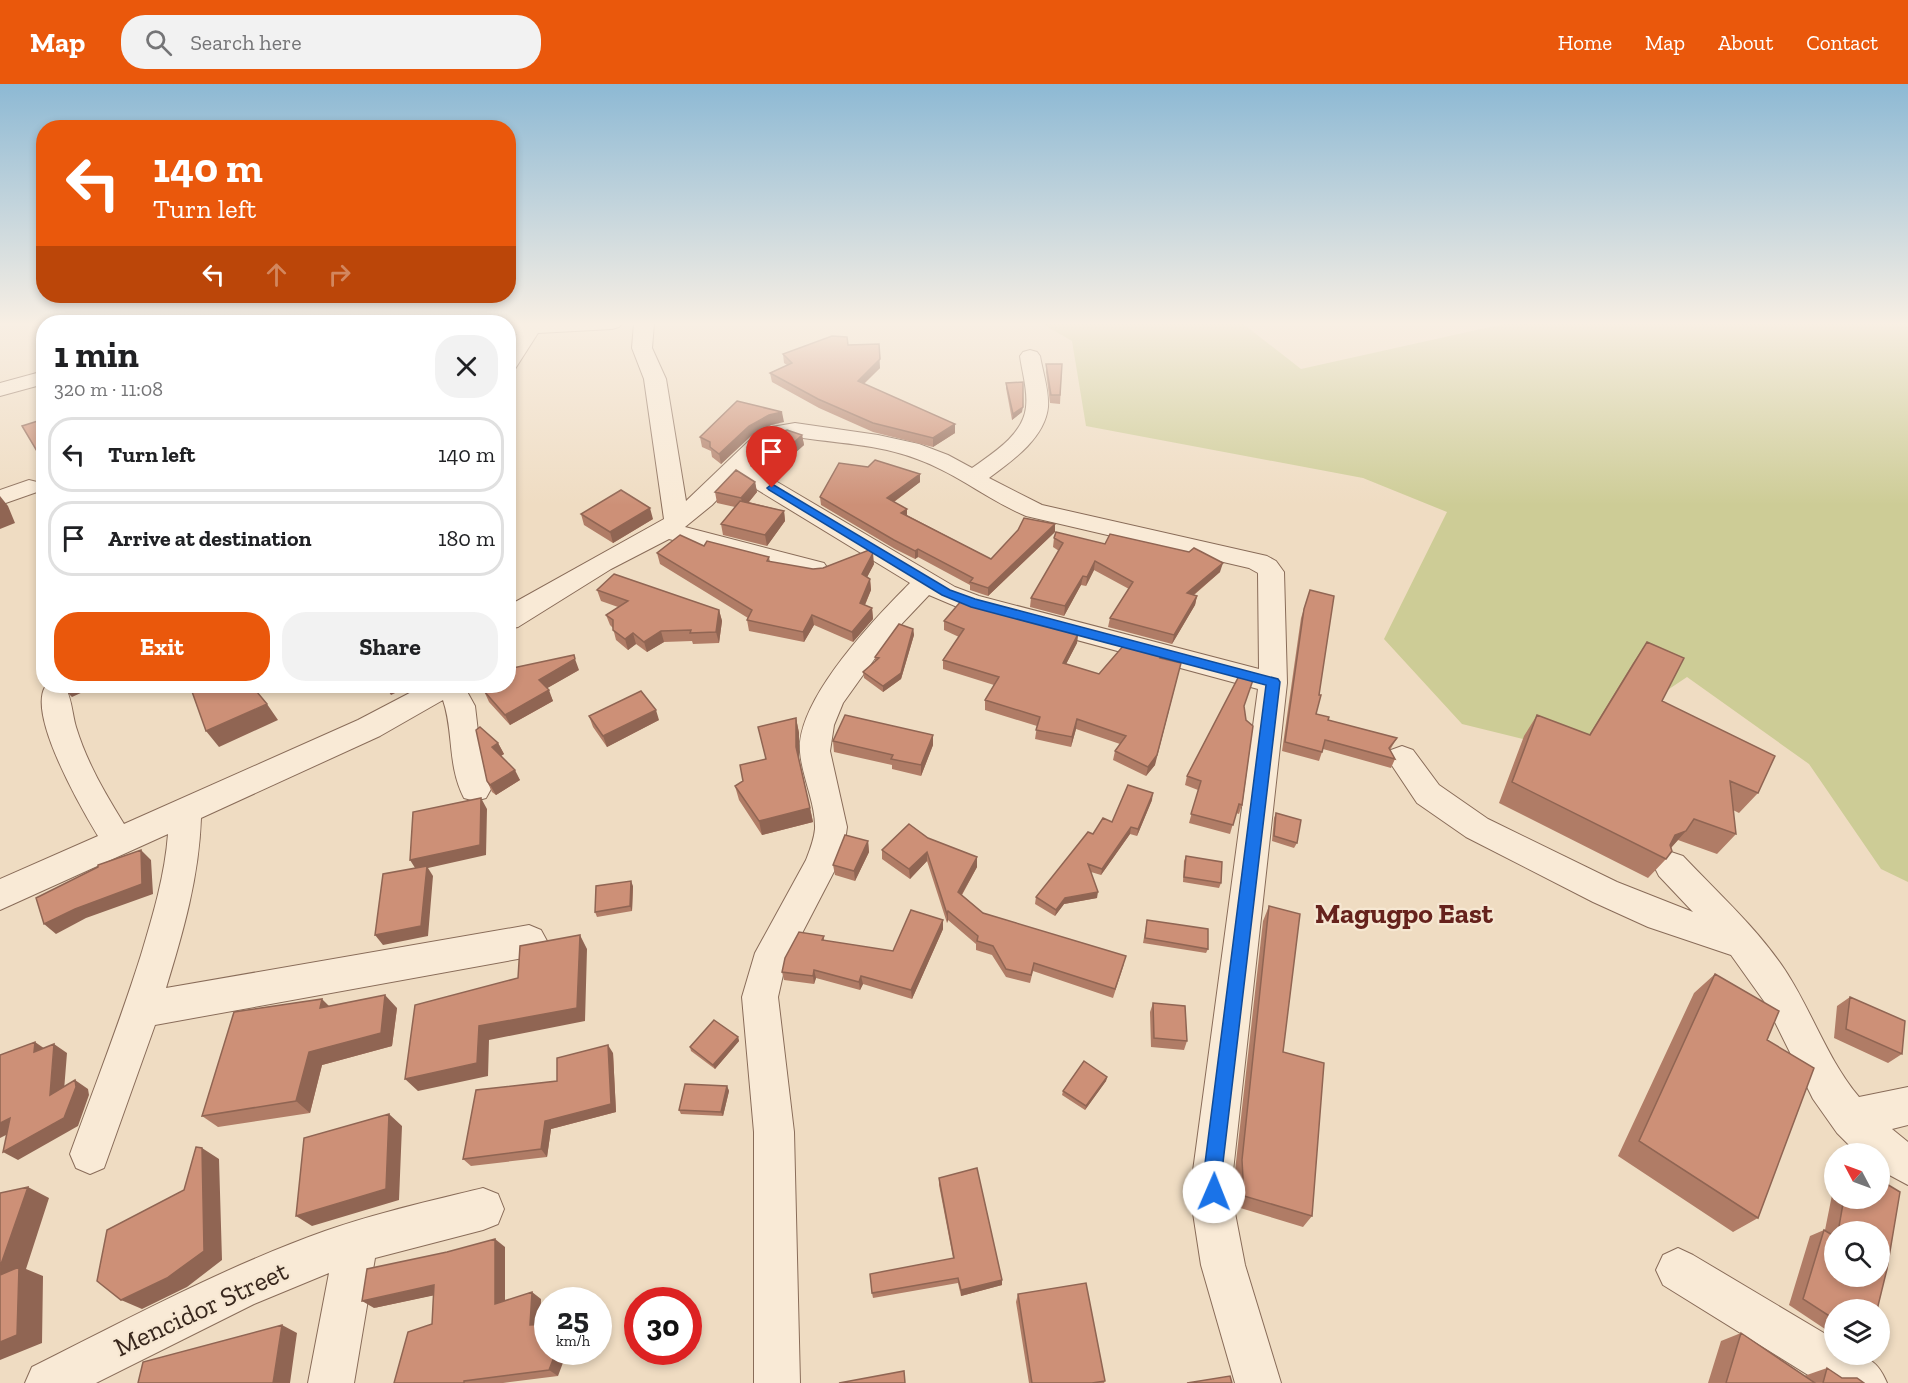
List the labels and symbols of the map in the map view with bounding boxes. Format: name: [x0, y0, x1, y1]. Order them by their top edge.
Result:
pin: [746, 426, 797, 488]
district label: Magugpo East: [1315, 897, 1494, 930]
north arrow: [1824, 1143, 1890, 1209]
position arrow: [1182, 1160, 1246, 1224]
street label: Mencidor Street: [109, 1255, 293, 1363]
speed limit sign: 30: [624, 1287, 702, 1365]

